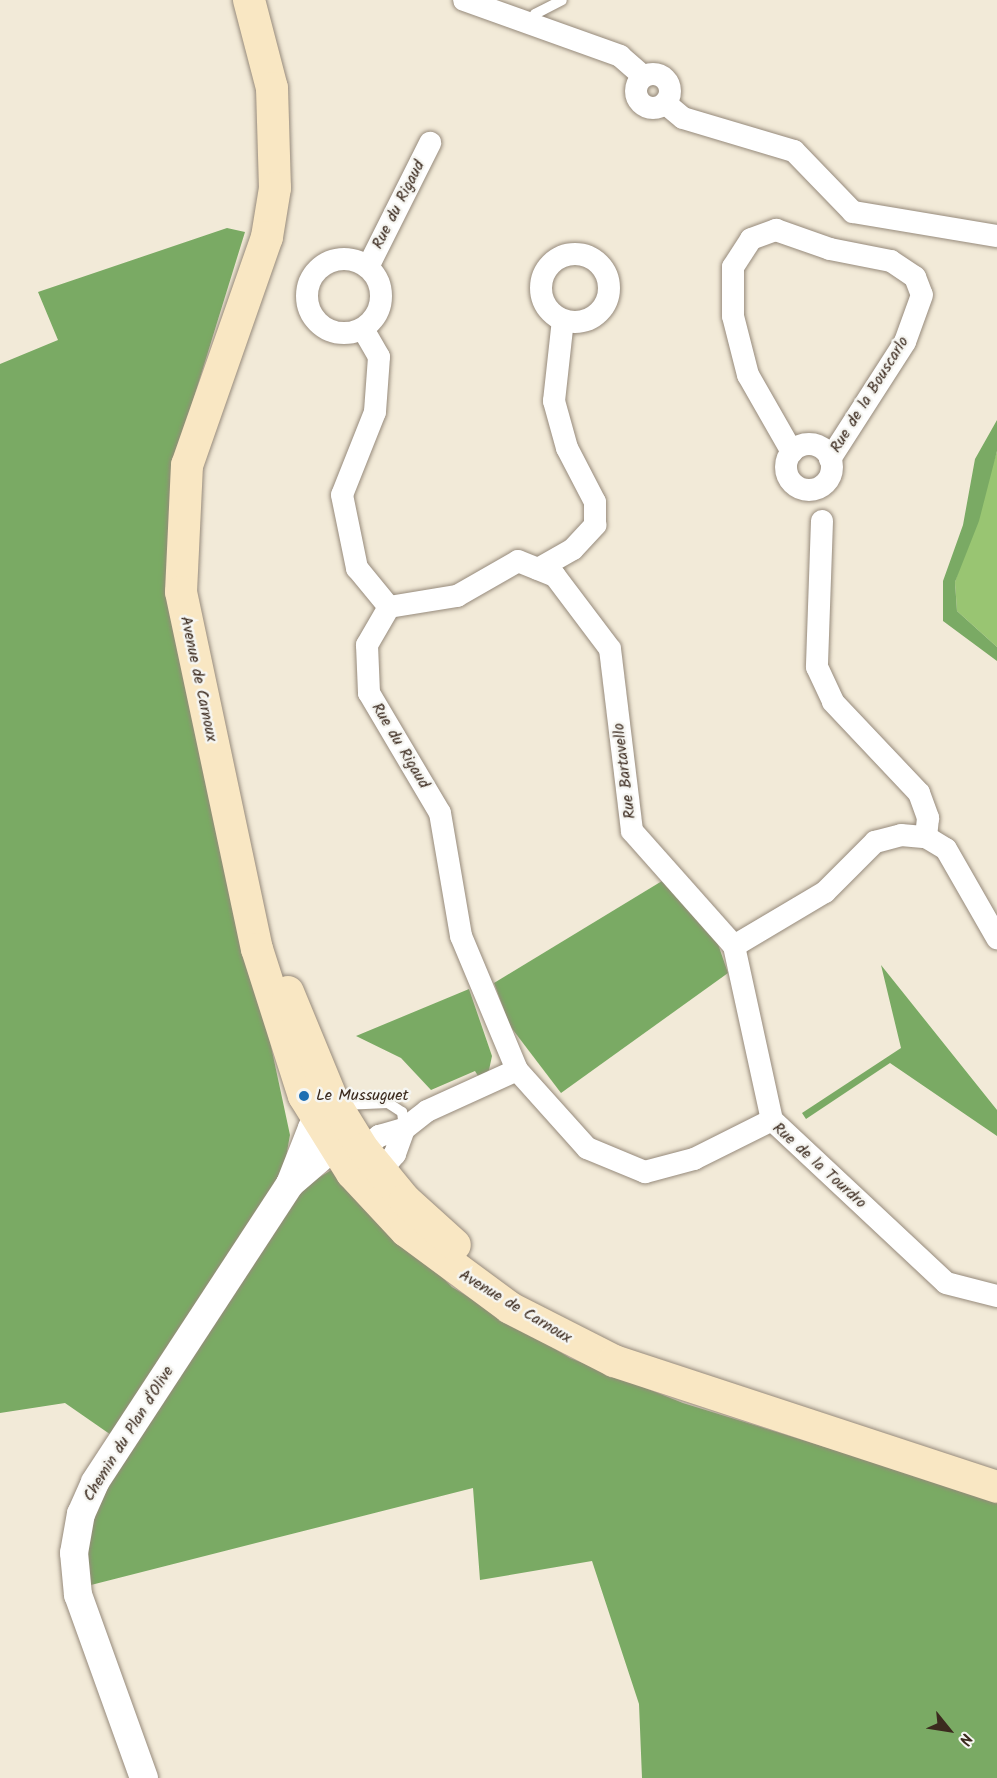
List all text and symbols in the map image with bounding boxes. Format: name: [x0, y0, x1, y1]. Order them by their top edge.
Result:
street label: Rue du Rigaud: [368, 158, 430, 252]
street label: Rue de la Bouscarlo: [827, 333, 913, 457]
street label: Avenue de Carnoux: [175, 614, 221, 744]
street label: Rue du Rigaud: [367, 700, 433, 792]
street label: Rue Bartavello: [610, 722, 640, 820]
place label: Le Mussuguet: [316, 1086, 409, 1106]
marker: Le Mussuguet: [297, 1089, 311, 1103]
street label: Rue de la Tourdro: [768, 1119, 870, 1213]
street label: Avenue de Carnoux: [455, 1266, 575, 1348]
street label: Chemin du Plan d'Olive: [80, 1363, 178, 1505]
north arrow: [919, 1700, 979, 1760]
text: N: [952, 1729, 978, 1750]

